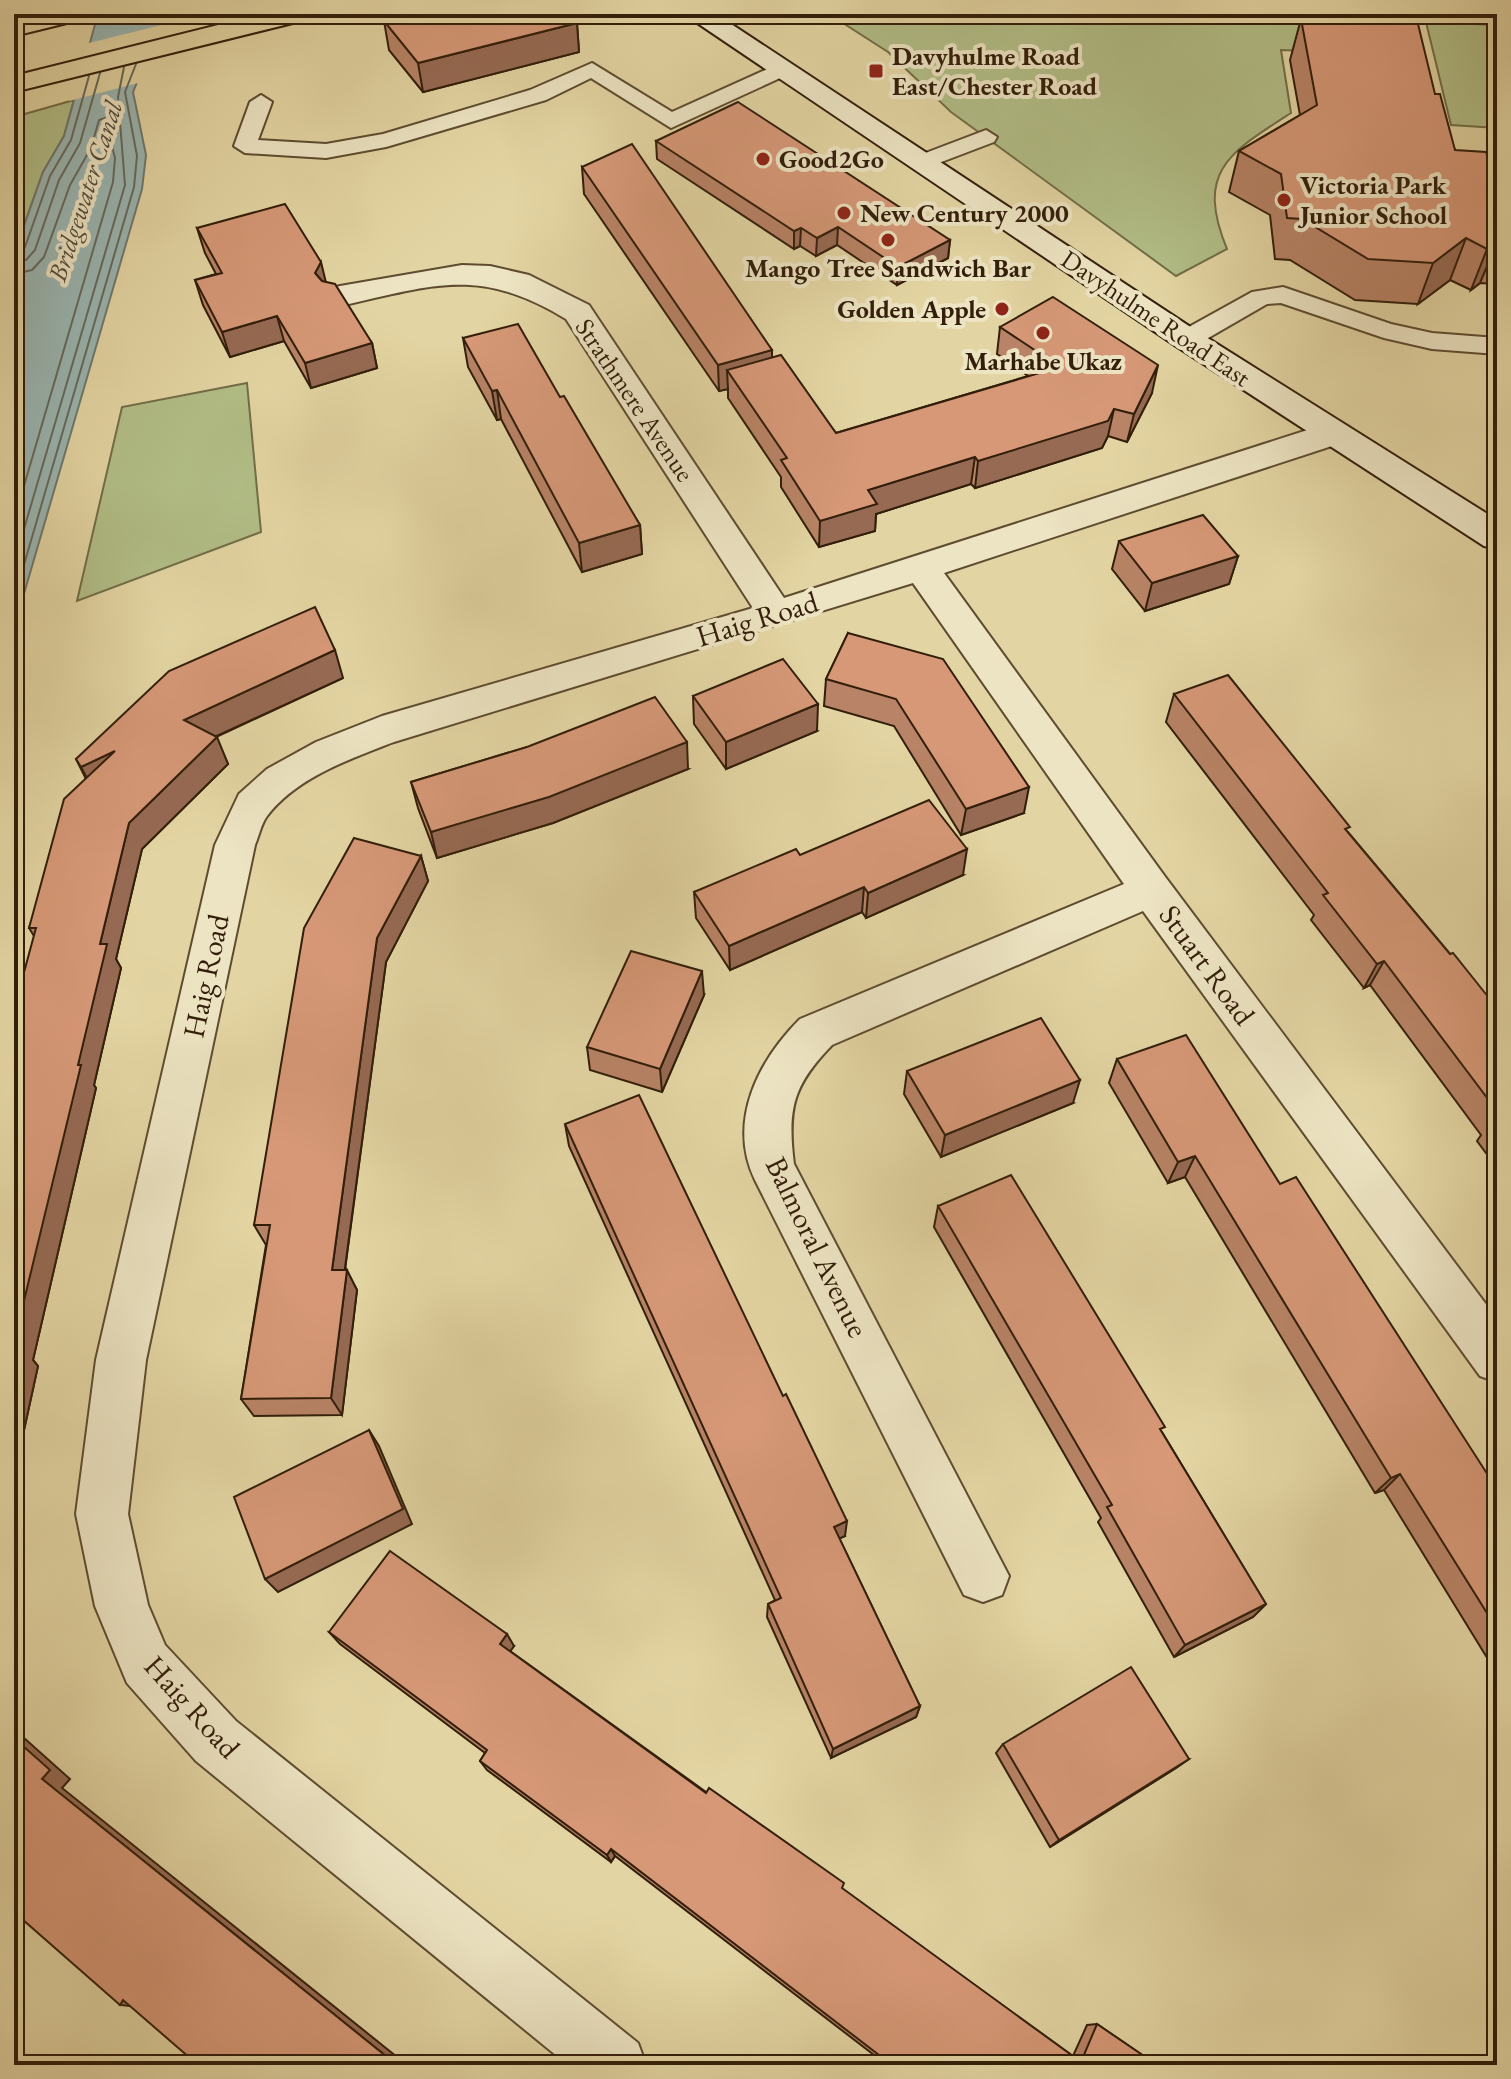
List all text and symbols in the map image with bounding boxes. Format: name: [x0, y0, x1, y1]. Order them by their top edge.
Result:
place label: Davyhulme Road East/Chester Road: [892, 39, 1098, 103]
marker: Davyhulme Road East/Chester Road: [867, 62, 885, 80]
water label: Bridgewater Canal: [40, 96, 130, 286]
place label: Good2Go: [779, 142, 884, 176]
marker: Good2Go: [754, 150, 772, 168]
place label: Victoria Park Junior School: [1297, 168, 1447, 232]
marker: Victoria Park Junior School: [1275, 191, 1293, 209]
place label: New Century 2000: [860, 196, 1069, 230]
marker: New Century 2000: [835, 204, 853, 222]
marker: Mango Tree Sandwich Bar: [879, 231, 897, 249]
street label: Davyhulme Road East: [1055, 242, 1257, 394]
place label: Mango Tree Sandwich Bar: [745, 251, 1031, 285]
place label: Golden Apple: [837, 292, 986, 326]
marker: Golden Apple: [993, 300, 1011, 318]
street label: Strathmere Avenue: [568, 312, 702, 488]
marker: Marhabe Ukaz: [1034, 324, 1052, 342]
place label: Marhabe Ukaz: [964, 344, 1122, 378]
street label: Haig Road: [691, 581, 823, 656]
street label: Stuart Road: [1151, 897, 1265, 1033]
street label: Haig Road: [173, 910, 238, 1041]
street label: Balmoral Avenue: [757, 1150, 878, 1344]
street label: Haig Road: [136, 1647, 249, 1767]

